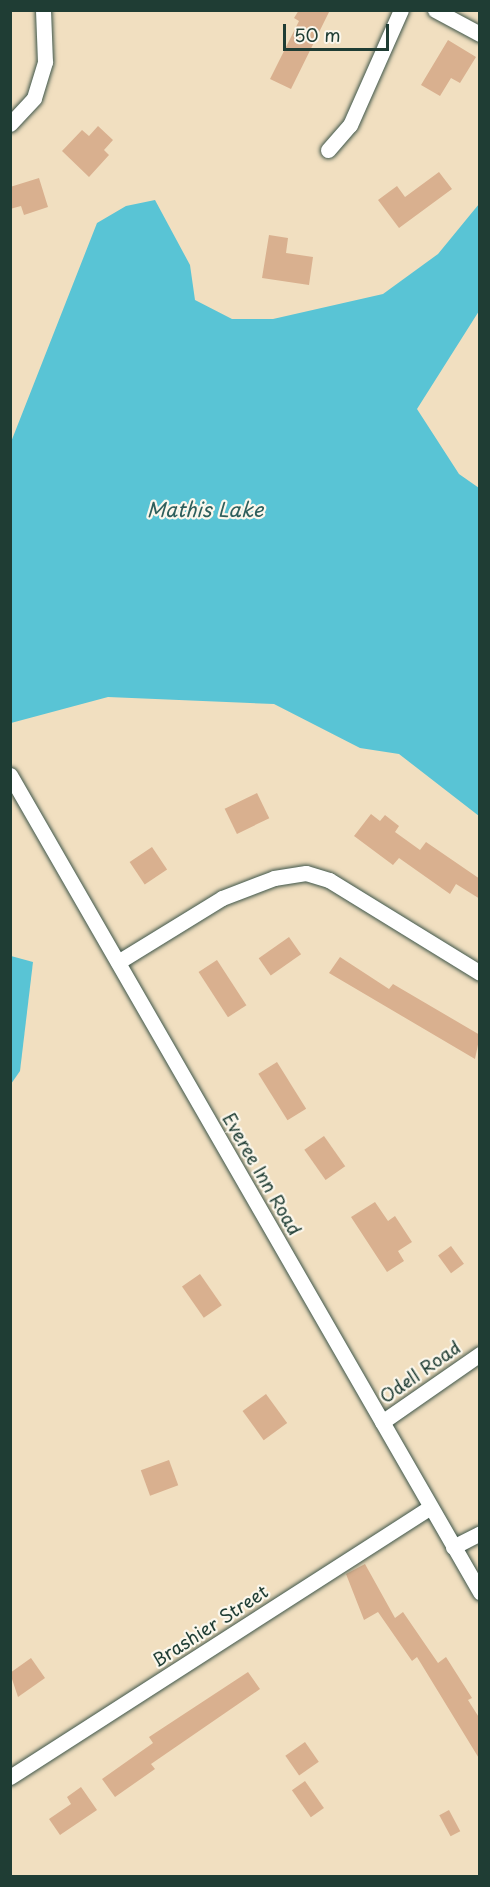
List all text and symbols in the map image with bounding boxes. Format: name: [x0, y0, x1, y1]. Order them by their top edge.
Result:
scale bar: [286, 12, 392, 50]
text: 50 m: [294, 21, 341, 48]
water label: Mathis Lake: [146, 497, 264, 521]
street label: Everee Inn Road: [218, 1108, 306, 1240]
street label: Odell Road: [375, 1336, 465, 1408]
street label: Brashier Street: [148, 1581, 272, 1671]

